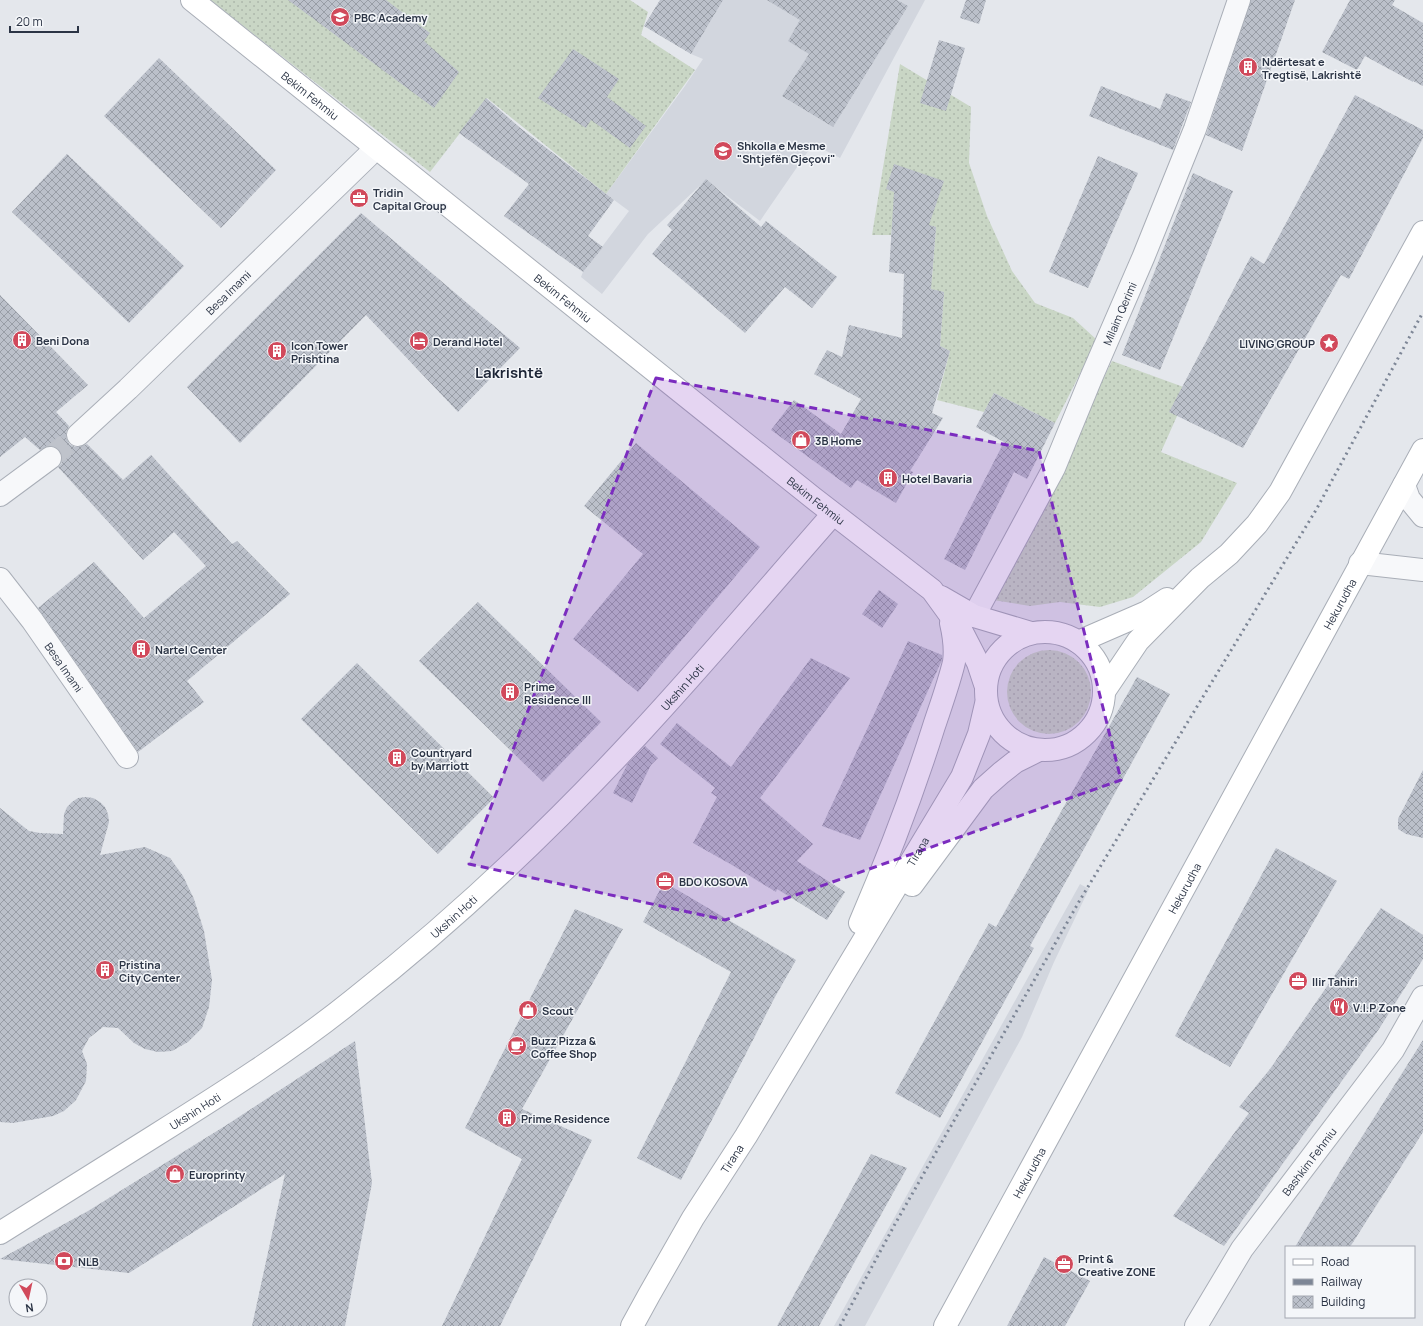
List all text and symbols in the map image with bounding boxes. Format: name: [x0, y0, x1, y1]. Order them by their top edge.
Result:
school or university icon: PBC Academy: [329, 6, 351, 28]
scale bar: [10, 8, 78, 34]
place label: PBC Academy: [354, 10, 428, 25]
text: 20 m: [16, 13, 43, 30]
place label: Ndërtesat e Tregtisë, Lakrishtë: [1262, 54, 1362, 82]
building icon: Ndërtesat e Tregtisë, Lakrishtë: [1237, 56, 1259, 78]
street label: Bekim Fehmiu: [279, 67, 342, 123]
place label: Shkolla e Mesme "Shtjefën Gjeçovi": [737, 138, 835, 166]
school or university icon: Shkolla e Mesme "Shtjefën Gjeçovi": [712, 140, 734, 162]
place label: Tridin Capital Group: [373, 185, 447, 213]
office icon: Tridin Capital Group: [348, 187, 370, 209]
street label: Besa Imami: [202, 267, 254, 317]
street label: Bekim Fehmiu: [532, 270, 595, 325]
street label: Milaim Qerimi: [1099, 279, 1139, 347]
building icon: Beni Dona: [11, 329, 33, 351]
hotel icon: Derand Hotel: [408, 330, 430, 352]
place icon: LIVING GROUP: [1318, 332, 1340, 354]
place label: Beni Dona: [36, 333, 89, 348]
place label: Derand Hotel: [433, 334, 503, 349]
place label: LIVING GROUP: [1239, 336, 1315, 351]
place label: Icon Tower Prishtina: [291, 338, 349, 366]
building icon: Icon Tower Prishtina: [266, 340, 288, 362]
district label: Lakrishtë: [475, 362, 543, 383]
shop icon: 3B Home: [790, 429, 812, 451]
place label: 3B Home: [815, 433, 862, 448]
building icon: Hotel Bavaria: [877, 467, 899, 489]
place label: Hotel Bavaria: [902, 471, 972, 486]
street label: Bekim Fehmiu: [784, 473, 848, 528]
street label: Hekurudha: [1319, 576, 1359, 632]
building icon: Nartel Center: [130, 638, 152, 660]
street label: Besa Imami: [42, 639, 87, 695]
place label: Nartel Center: [155, 642, 228, 657]
street label: Ukshin Hoti: [657, 660, 707, 713]
place label: Prime Residence III: [524, 679, 591, 707]
building icon: Prime Residence III: [499, 681, 521, 703]
place label: Countryard by Marriott: [411, 745, 472, 773]
building icon: Countryard by Marriott: [386, 747, 408, 769]
street label: Tirana: [903, 834, 932, 869]
street label: Hekurudha: [1164, 860, 1204, 916]
office icon: BDO KOSOVA: [654, 870, 676, 892]
place label: BDO KOSOVA: [679, 874, 748, 889]
street label: Ukshin Hoti: [427, 891, 480, 941]
place label: Pristina City Center: [119, 957, 181, 985]
building icon: Pristina City Center: [94, 959, 116, 981]
office icon: Ilir Tahiri: [1287, 970, 1309, 992]
place label: Ilir Tahiri: [1312, 974, 1358, 989]
restaurant icon: V.I.P Zone: [1328, 996, 1350, 1018]
shop icon: Scout: [517, 999, 539, 1021]
place label: V.I.P Zone: [1353, 1000, 1406, 1015]
place label: Scout: [542, 1003, 574, 1018]
place label: Buzz Pizza & Coffee Shop: [531, 1033, 597, 1061]
cafe icon: Buzz Pizza & Coffee Shop: [506, 1035, 528, 1057]
street label: Ukshin Hoti: [166, 1089, 223, 1132]
building icon: Prime Residence: [496, 1107, 518, 1129]
place label: Prime Residence: [521, 1111, 610, 1126]
street label: Bashkim Fehmiu: [1278, 1124, 1339, 1198]
street label: Tirana: [717, 1141, 746, 1176]
street label: Hekurudha: [1009, 1144, 1049, 1200]
shop icon: Europrinty: [164, 1163, 186, 1185]
place label: Europrinty: [189, 1167, 246, 1182]
legend: [1285, 1246, 1415, 1318]
bank icon: NLB: [53, 1250, 75, 1272]
place label: Print & Creative ZONE: [1078, 1251, 1156, 1279]
office icon: Print & Creative ZONE: [1053, 1253, 1075, 1275]
text: Road: [1321, 1253, 1349, 1270]
place label: NLB: [78, 1254, 99, 1269]
text: Railway: [1321, 1273, 1363, 1290]
north arrow: [8, 1278, 48, 1318]
text: Building: [1321, 1293, 1365, 1310]
text: N: [24, 1300, 35, 1316]

